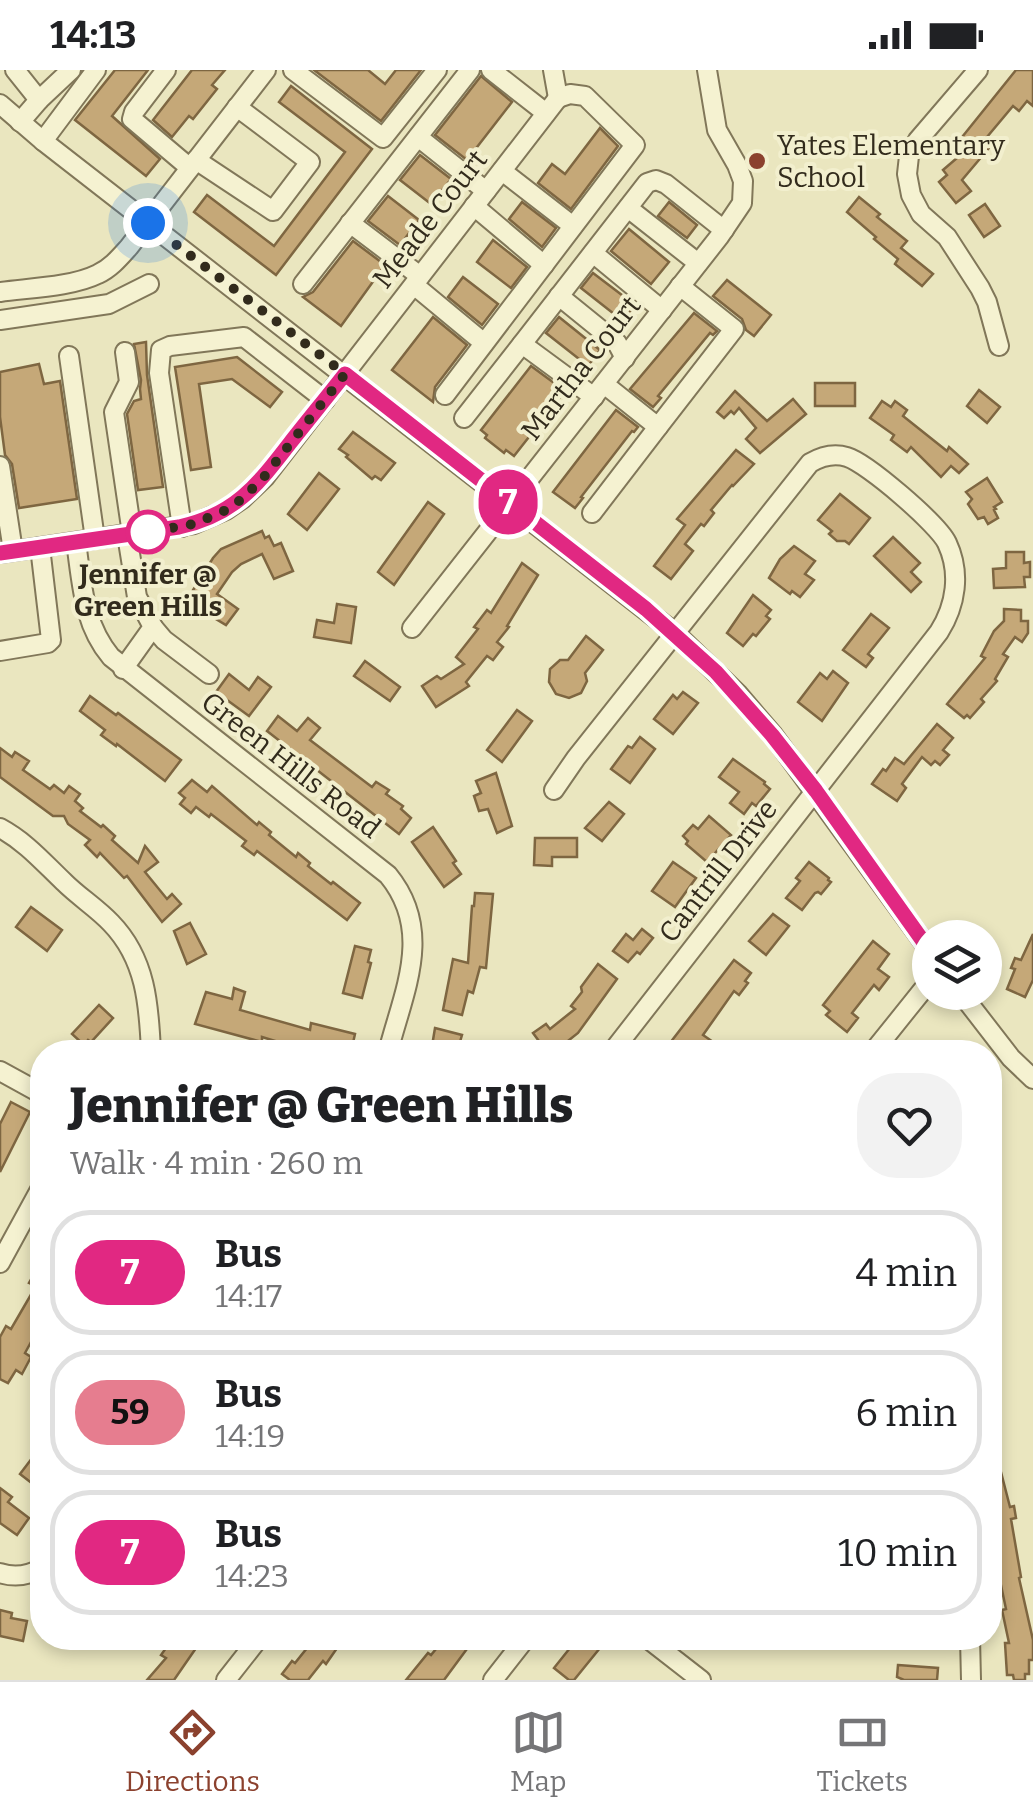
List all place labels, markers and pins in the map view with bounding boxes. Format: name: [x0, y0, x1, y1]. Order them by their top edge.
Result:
place label: Yates Elementary School: [777, 129, 1005, 194]
marker: Yates Elementary School: [746, 150, 768, 172]
marker: Jennifer @ Green Hills: [127, 511, 169, 553]
place label: Jennifer @ Green Hills: [74, 558, 222, 623]

